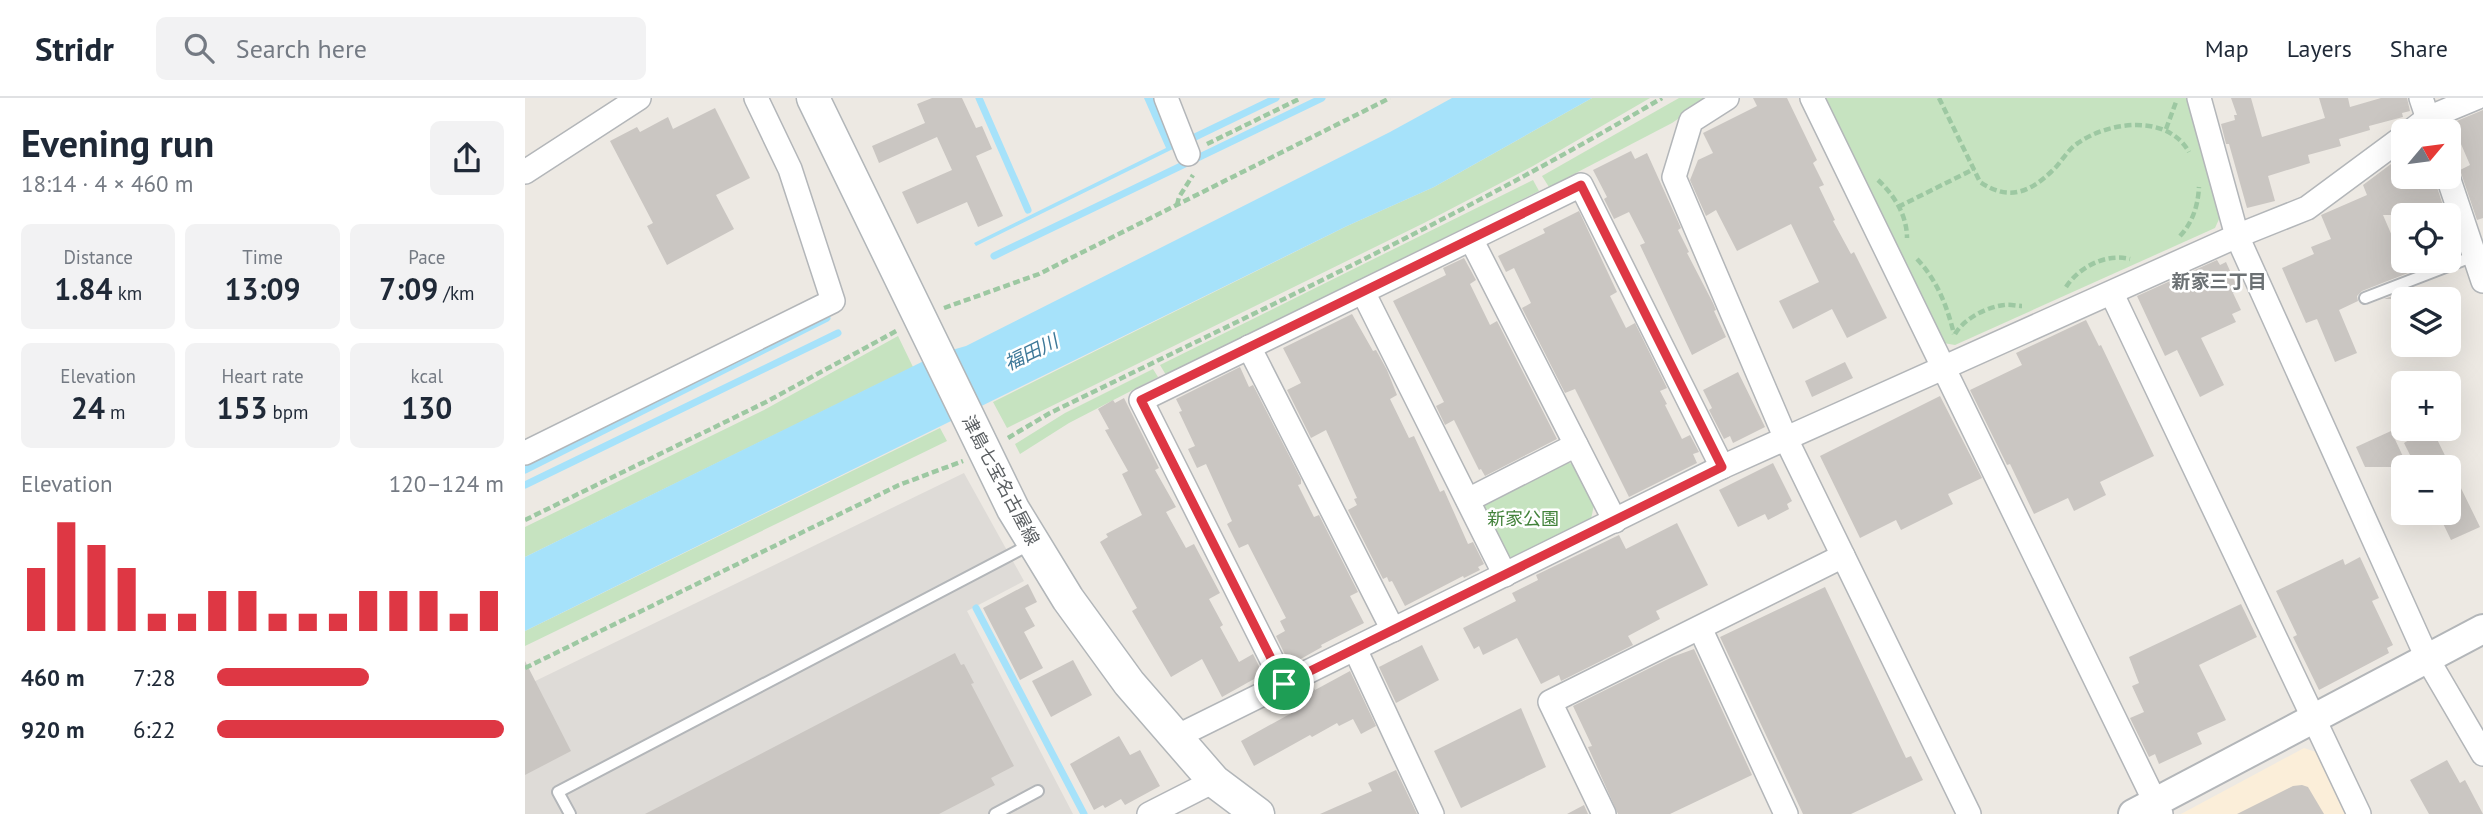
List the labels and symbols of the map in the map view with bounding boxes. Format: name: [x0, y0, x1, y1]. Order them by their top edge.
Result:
north arrow: [2391, 119, 2461, 189]
district label: 新家三丁目: [2171, 269, 2267, 293]
water label: 福田川: [1000, 328, 1064, 375]
street label: 津島七宝名古屋線: [957, 411, 1045, 549]
park label: 新家公園: [1487, 507, 1559, 530]
pin: [1254, 654, 1314, 714]

